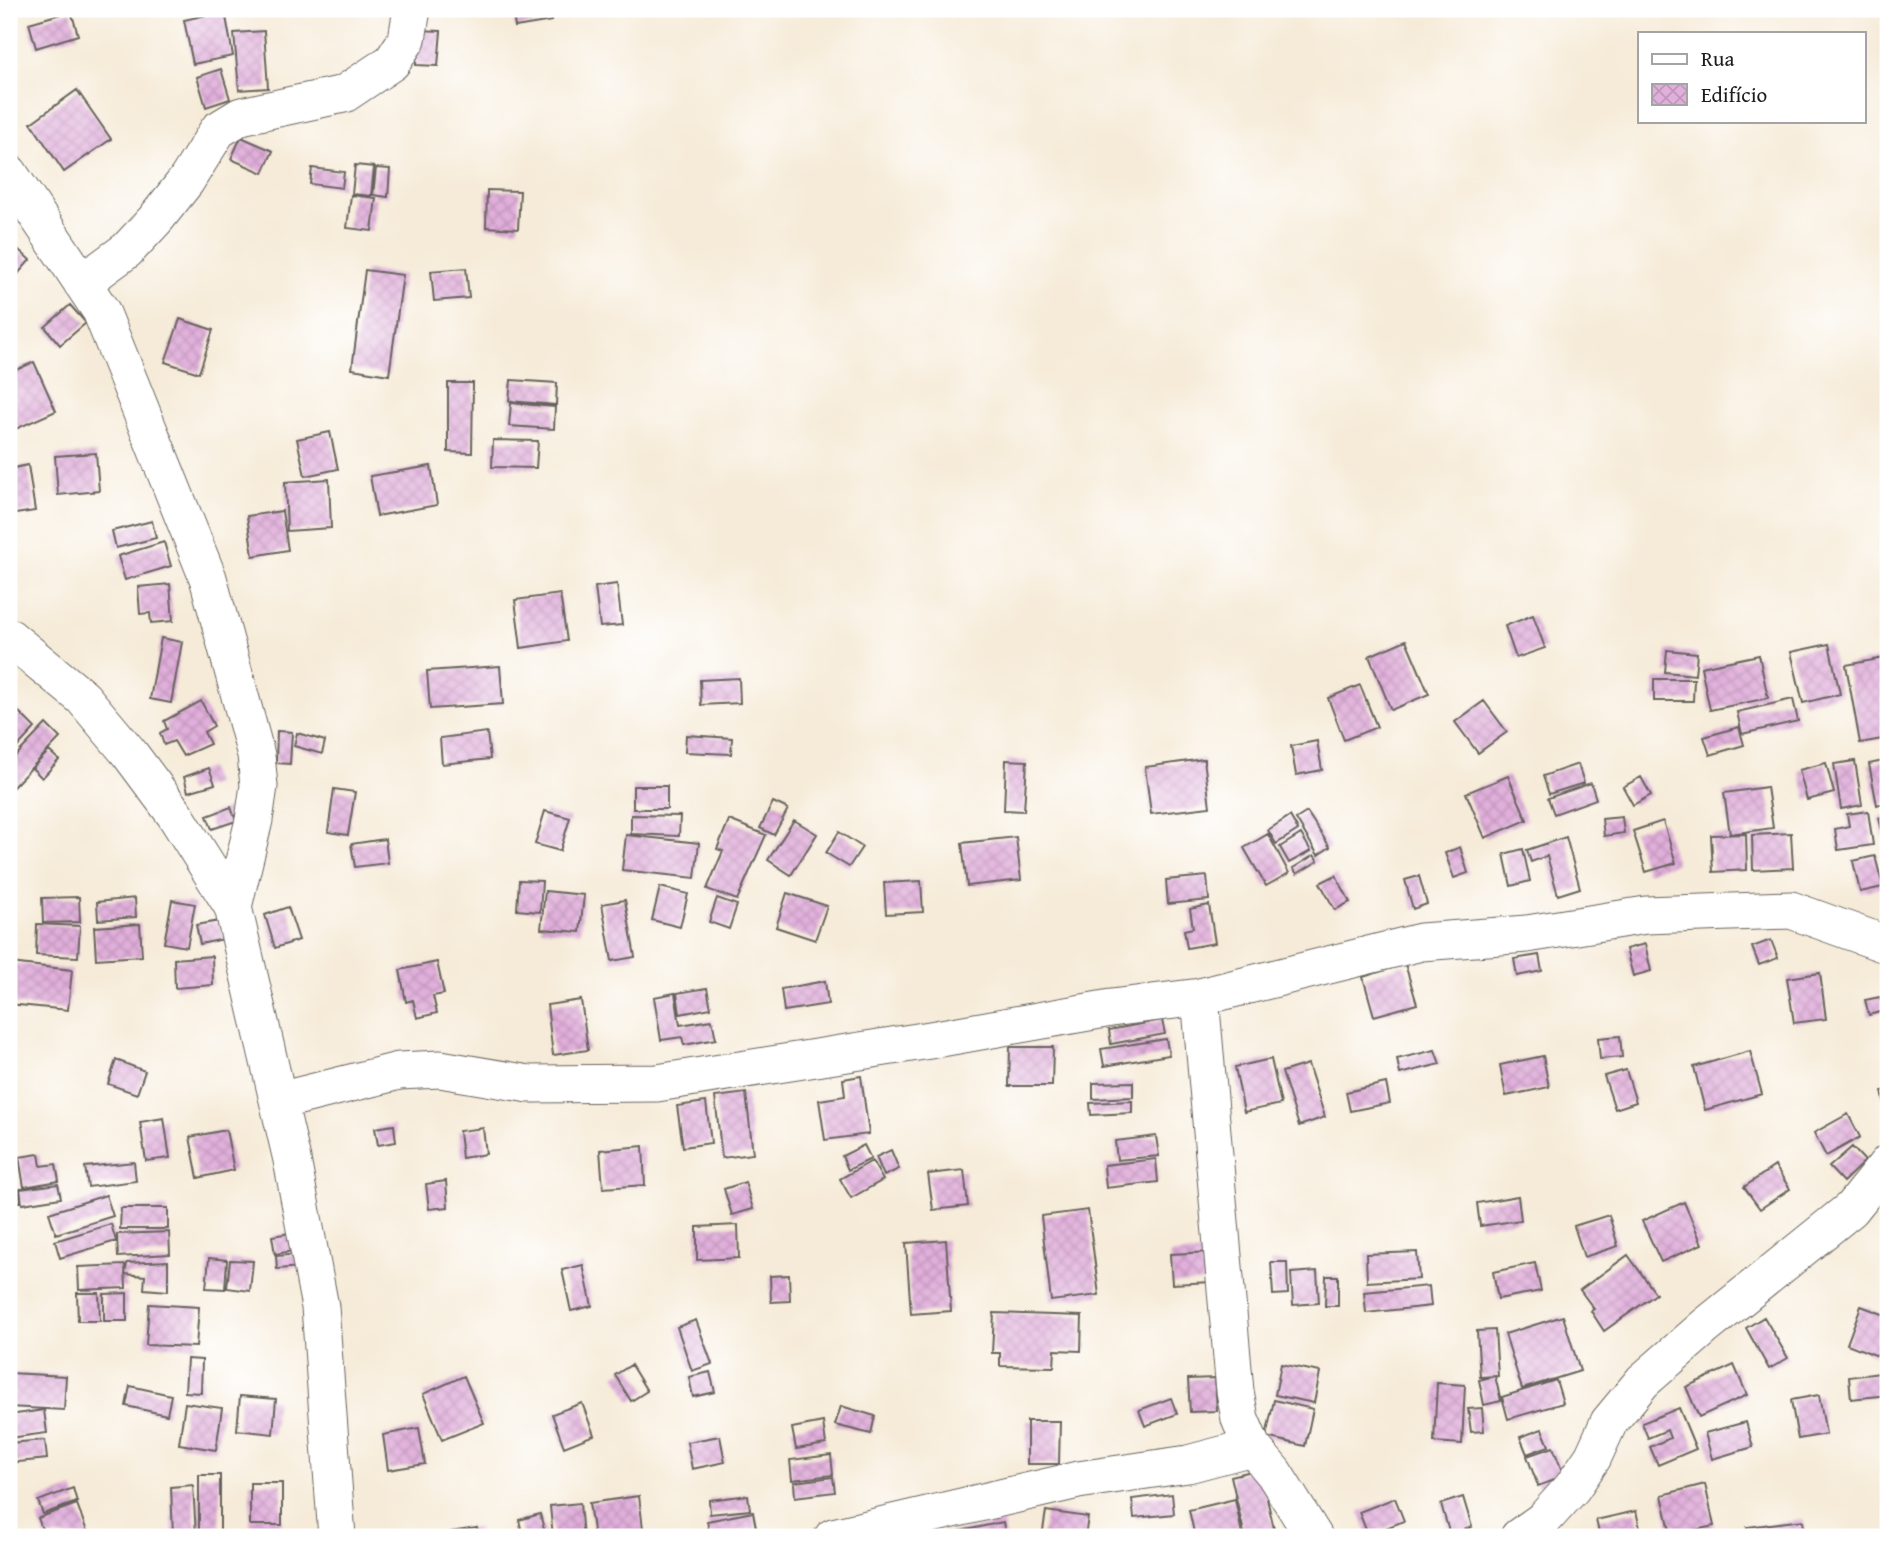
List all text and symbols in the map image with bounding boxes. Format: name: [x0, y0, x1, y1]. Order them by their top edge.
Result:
legend: [1638, 32, 1866, 122]
text: Rua: [1701, 43, 1734, 74]
text: Edifício: [1701, 79, 1767, 110]

